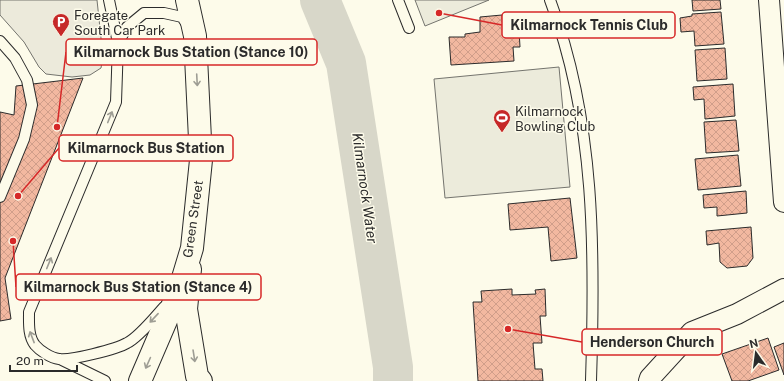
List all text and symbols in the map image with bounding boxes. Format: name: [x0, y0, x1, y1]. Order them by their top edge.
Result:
place label: Foregate South Car Park: [74, 8, 165, 38]
parking icon: Foregate South Car Park: [51, 12, 71, 37]
callout: Kilmarnock Tennis Club: [502, 12, 675, 38]
text: Kilmarnock Tennis Club: [510, 17, 668, 33]
callout: Kilmarnock Bus Station (Stance 10): [66, 39, 317, 65]
text: Kilmarnock Bus Station (Stance 10): [74, 44, 308, 60]
one-way arrow: [193, 73, 201, 86]
place label: Kilmarnock Bowling Club: [515, 104, 595, 134]
sports icon: Kilmarnock Bowling Club: [492, 108, 512, 133]
one-way arrow: [106, 112, 114, 124]
water label: Kilmarnock Water: [349, 132, 381, 245]
callout: Kilmarnock Bus Station: [59, 135, 233, 161]
text: Kilmarnock Bus Station: [67, 140, 225, 156]
street label: Green Street: [180, 179, 206, 259]
one-way arrow: [46, 258, 54, 270]
callout: Kilmarnock Bus Station (Stance 4): [16, 274, 261, 300]
text: Kilmarnock Bus Station (Stance 4): [23, 279, 253, 295]
one-way arrow: [150, 313, 159, 323]
callout: Henderson Church: [582, 329, 722, 355]
one-way arrow: [28, 332, 36, 344]
north arrow: [736, 333, 776, 373]
text: Henderson Church: [590, 334, 714, 350]
text: N: [748, 336, 759, 350]
scale bar: [10, 347, 77, 373]
one-way arrow: [190, 349, 198, 362]
text: 20 m: [16, 354, 44, 368]
one-way arrow: [143, 356, 151, 368]

